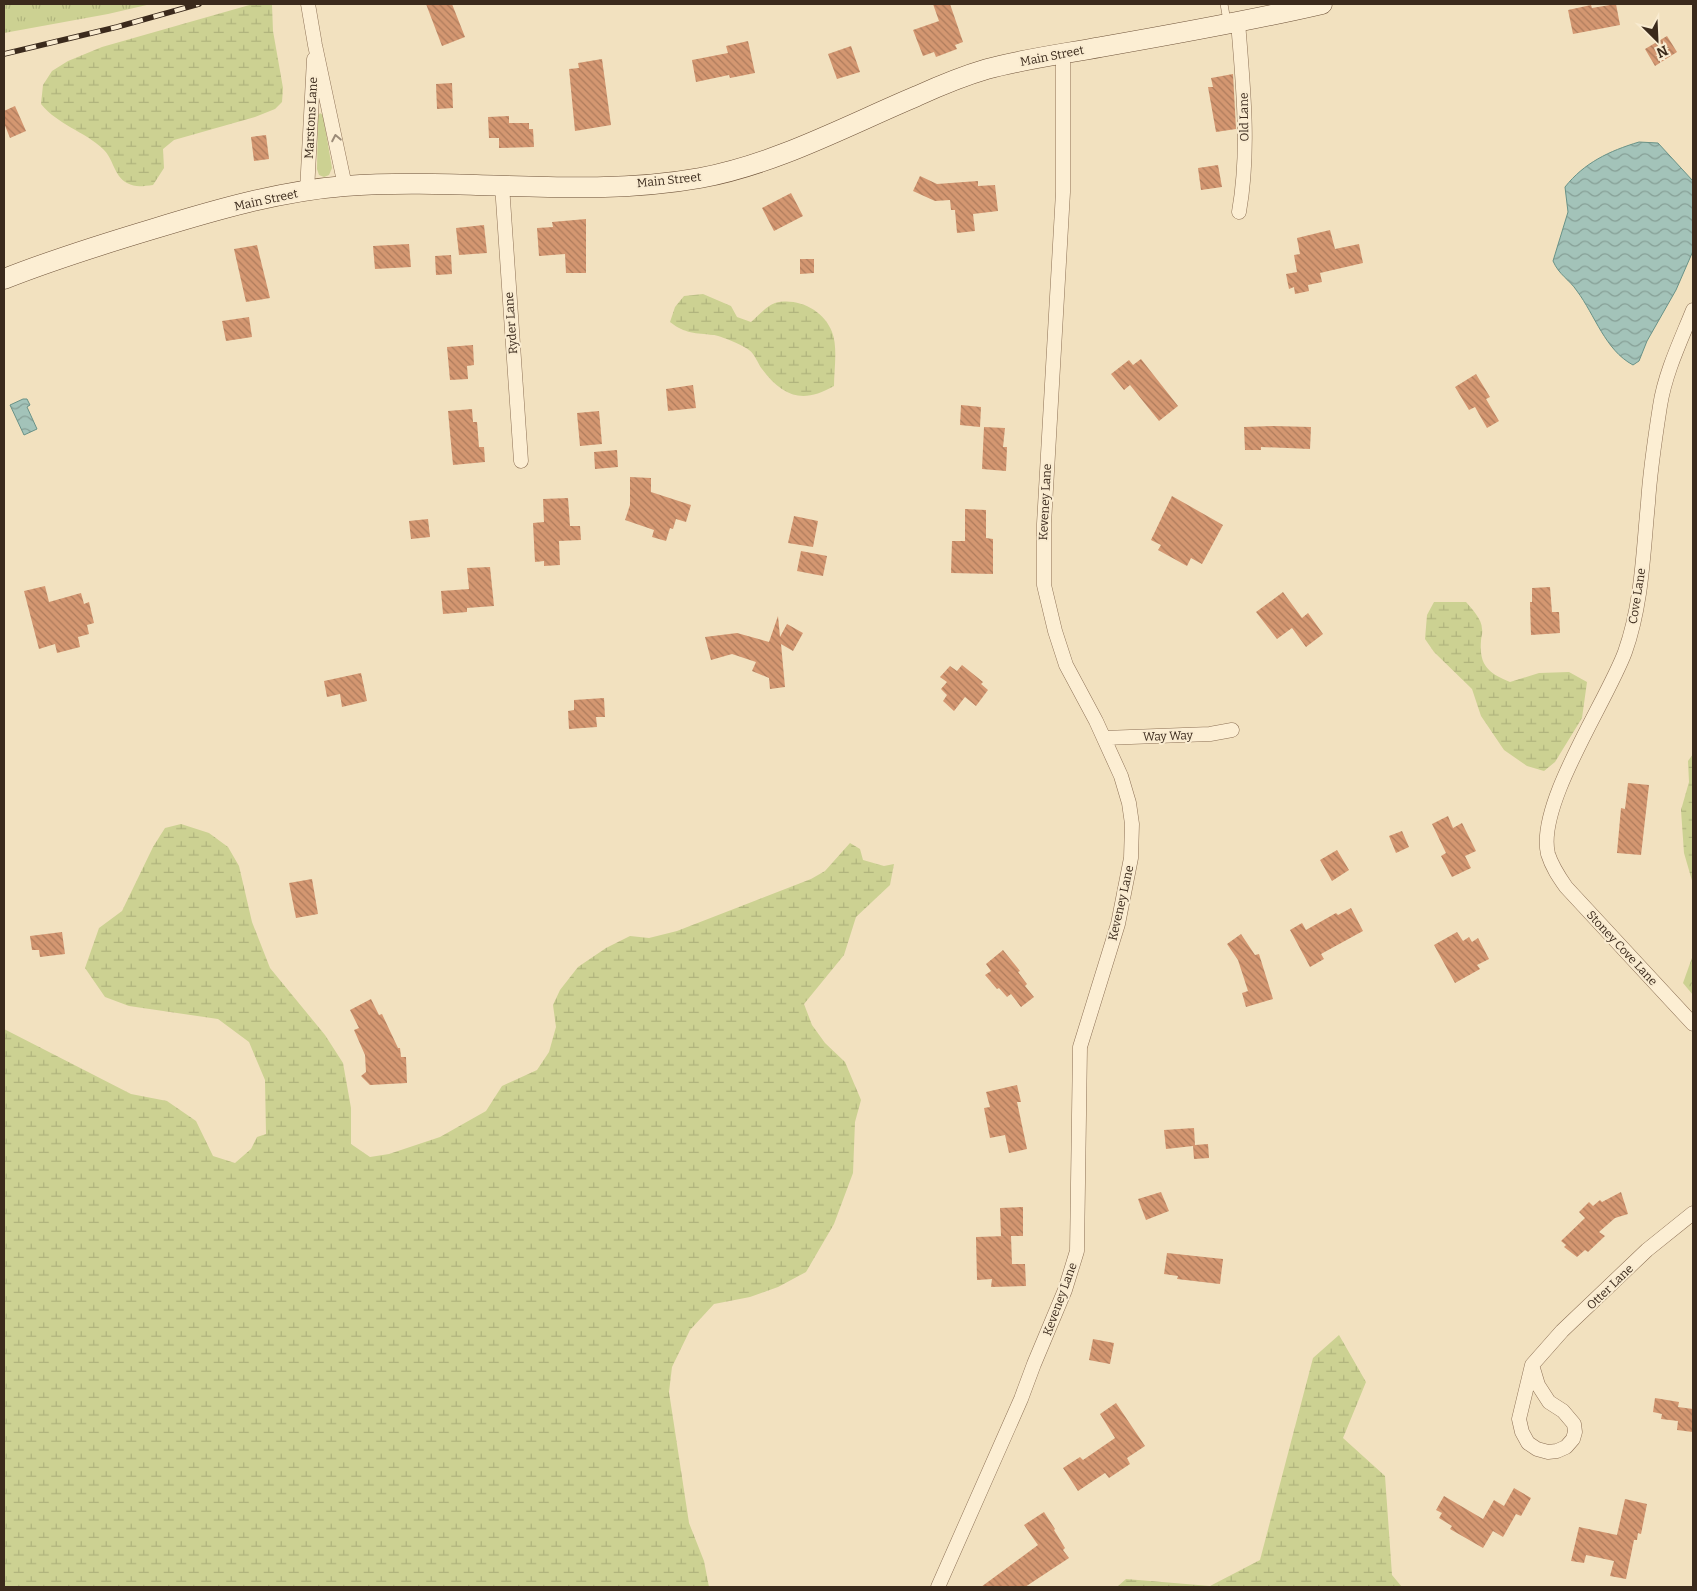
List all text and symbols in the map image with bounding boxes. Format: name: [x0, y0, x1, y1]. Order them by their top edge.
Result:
north arrow: [1632, 15, 1682, 65]
text: N: [1654, 41, 1670, 61]
street label: Main Street: [1019, 43, 1086, 69]
street label: Marstons Lane: [302, 77, 320, 159]
street label: Old Lane: [1237, 92, 1251, 142]
one-way arrow: [331, 134, 341, 142]
street label: Main Street: [636, 170, 702, 190]
street label: Main Street: [233, 186, 300, 214]
street label: Ryder Lane: [502, 291, 520, 355]
street label: Keveney Lane: [1036, 463, 1054, 541]
street label: Cove Lane: [1626, 567, 1648, 625]
street label: Way Way: [1143, 728, 1194, 744]
street label: Keveney Lane: [1106, 864, 1136, 942]
street label: Stoney Cove Lane: [1584, 908, 1660, 988]
street label: Keveney Lane: [1040, 1261, 1080, 1337]
street label: Otter Lane: [1584, 1262, 1636, 1312]

